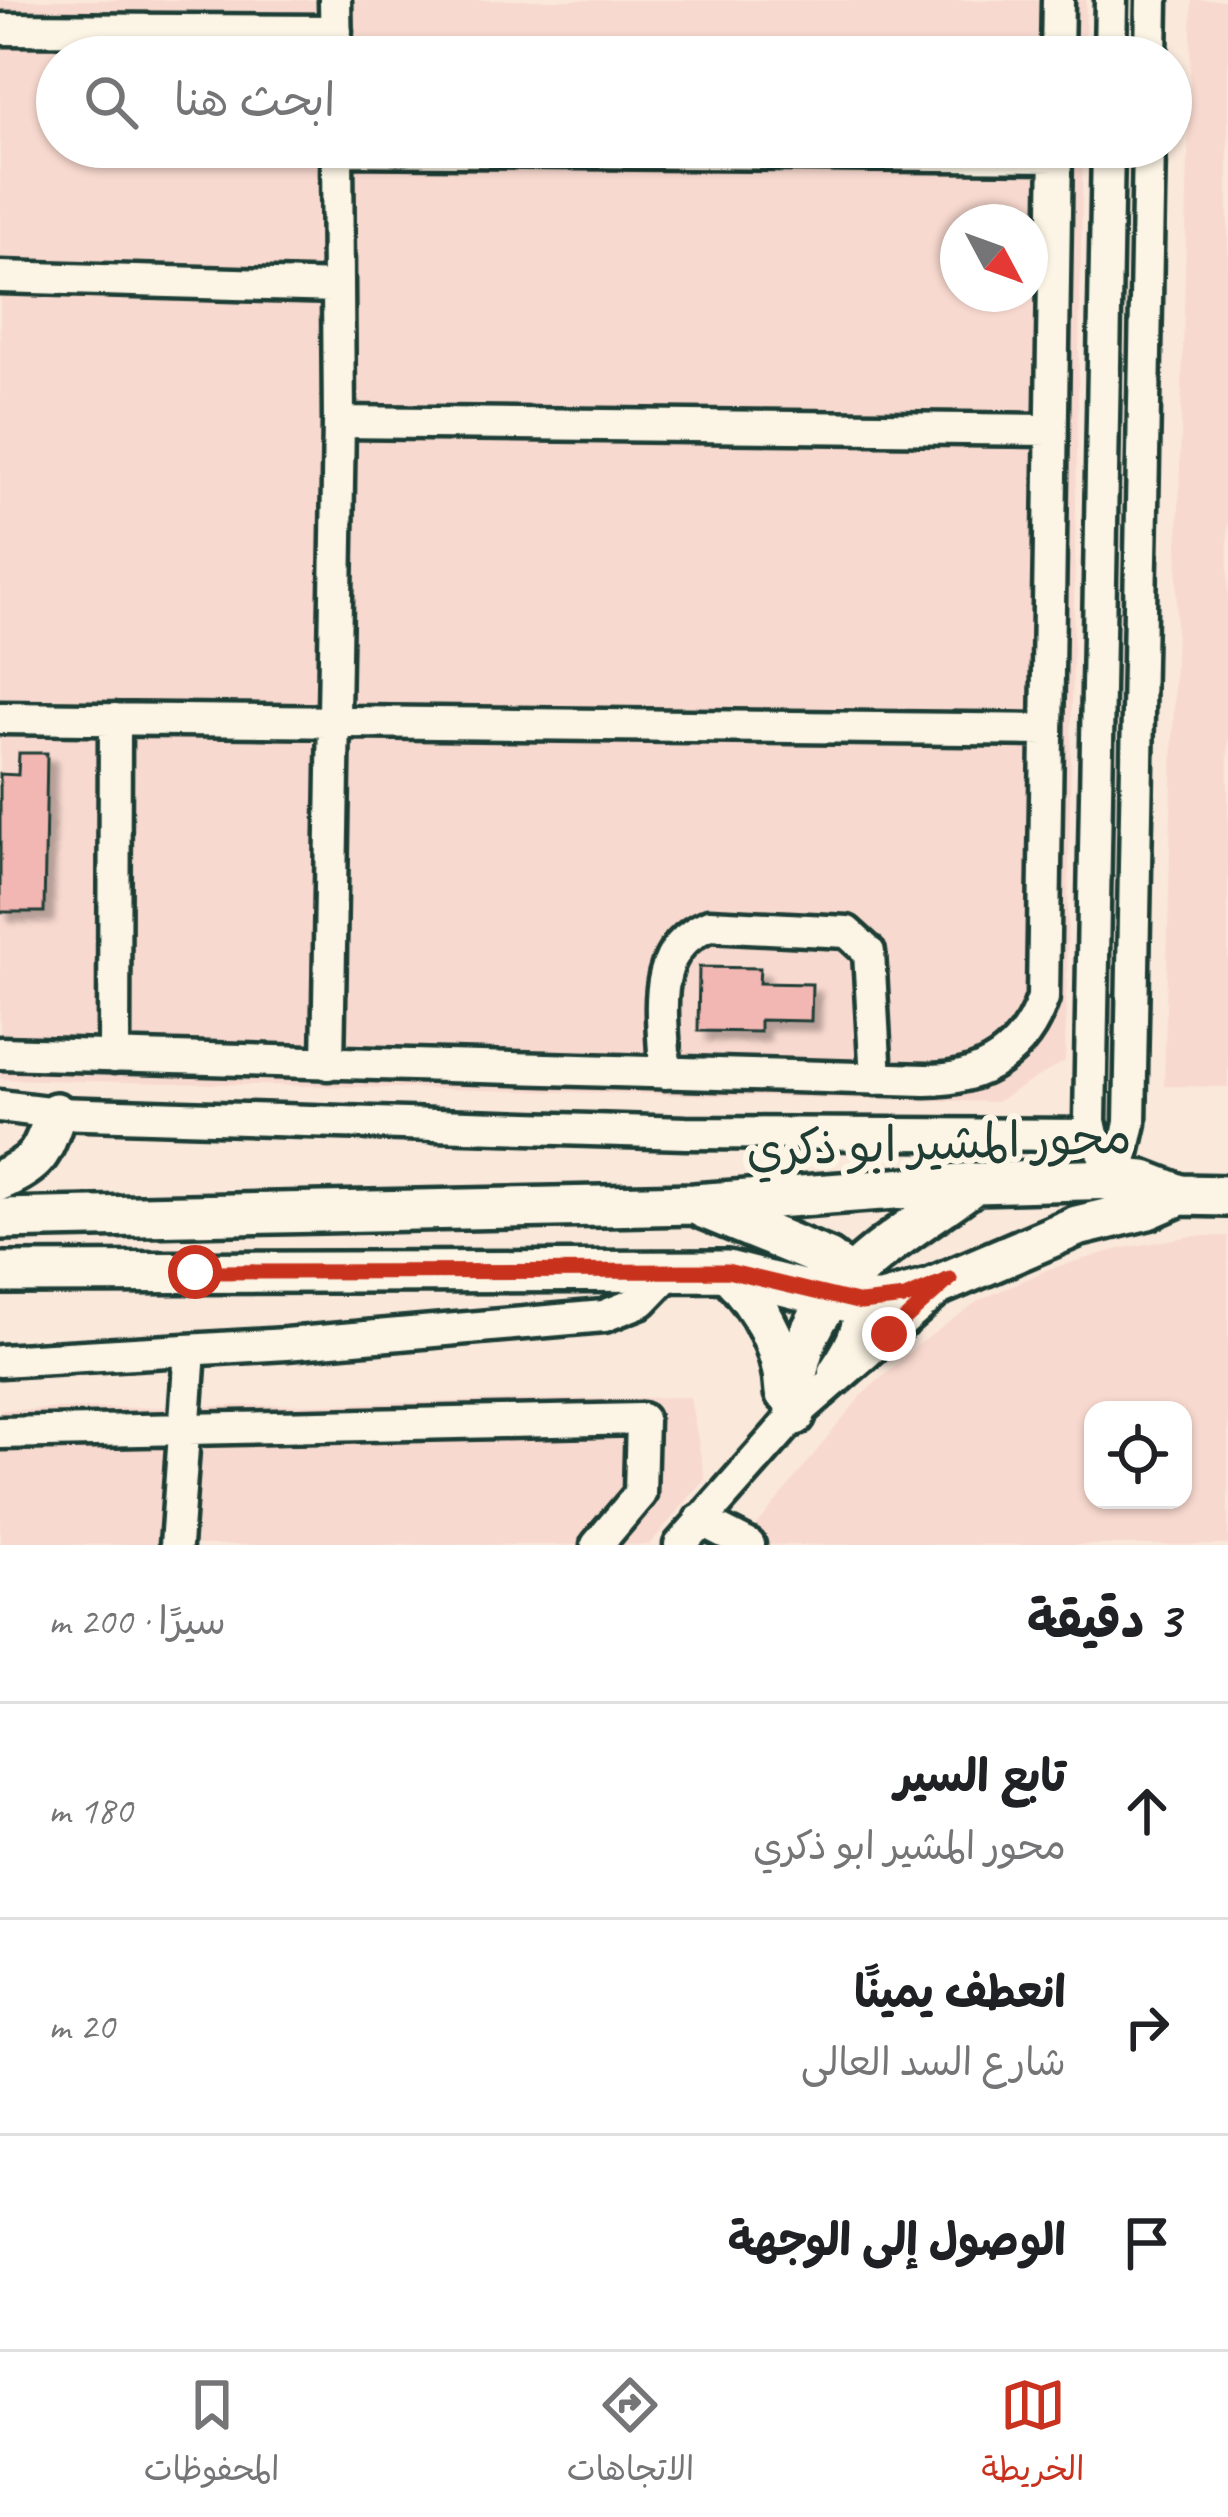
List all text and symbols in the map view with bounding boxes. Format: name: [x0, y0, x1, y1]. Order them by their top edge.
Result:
search box: [36, 36, 1192, 168]
icon: search: [78, 69, 144, 135]
text: ابحث هنا: [174, 72, 335, 129]
north arrow: [940, 204, 1048, 312]
street label: محور المشير ابو ذكري: [746, 1106, 1133, 1184]
route start: [168, 1245, 222, 1299]
route end: [862, 1307, 916, 1361]
map controls: [1084, 1401, 1192, 1509]
button: locate: [1084, 1401, 1192, 1509]
text: 3 دقيقة: [1027, 1588, 1180, 1652]
text: سيرًا · 200 m: [48, 1597, 226, 1646]
text: تابع السير: [895, 1748, 1066, 1805]
icon: ahead: [1114, 1778, 1180, 1844]
text: 180 m: [48, 1786, 132, 1835]
text: محور المشير ابو ذكري: [753, 1822, 1066, 1871]
text: انعطف يمينًا: [854, 1964, 1066, 2021]
icon: right: [1114, 1994, 1180, 2060]
text: 20 m: [48, 2002, 114, 2051]
text: شارع السد العالى: [801, 2038, 1066, 2087]
icon: arrive: [1114, 2210, 1180, 2276]
text: الوصول إلى الوجهة: [728, 2212, 1066, 2269]
tab: المحفوظات: [144, 2372, 280, 2498]
tab: الاتجاهات: [567, 2372, 694, 2498]
tab: الخريطة: [981, 2372, 1084, 2498]

